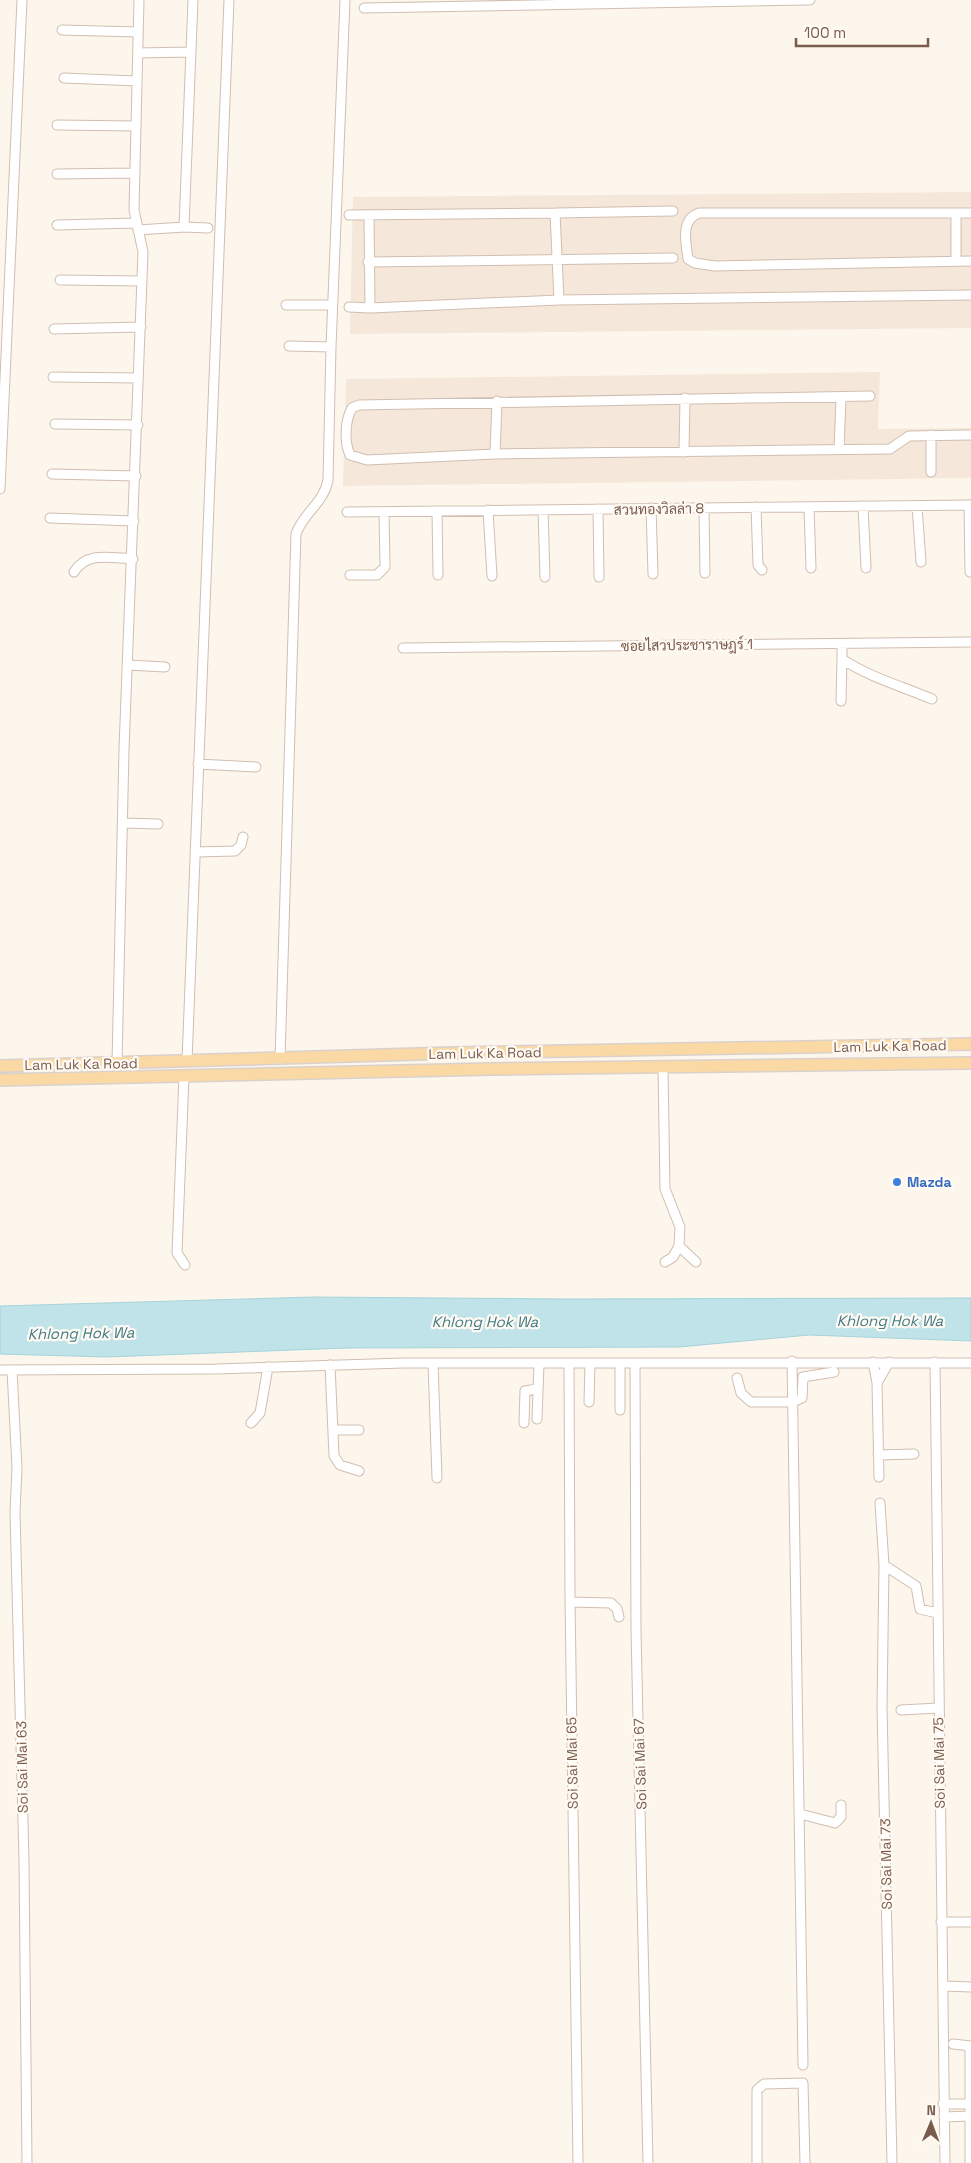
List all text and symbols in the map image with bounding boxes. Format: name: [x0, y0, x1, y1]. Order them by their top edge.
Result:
scale bar: [796, 15, 928, 47]
text: 100 m: [804, 23, 846, 42]
street label: สวนทองวิลล่า 8: [614, 499, 705, 519]
street label: ซอยไสวประชาราษฎร์ 1: [621, 635, 753, 655]
street label: Lam Luk Ka Road: [833, 1036, 947, 1056]
street label: Lam Luk Ka Road: [428, 1043, 542, 1063]
street label: Lam Luk Ka Road: [24, 1054, 138, 1074]
place label: Mazda: [907, 1173, 952, 1191]
marker: Mazda: [891, 1176, 903, 1188]
water label: Khlong Hok Wa: [837, 1311, 944, 1330]
water label: Khlong Hok Wa: [432, 1312, 539, 1331]
water label: Khlong Hok Wa: [28, 1323, 135, 1343]
street label: Soi Sai Mai 65: [562, 1717, 582, 1809]
street label: Soi Sai Mai 75: [929, 1717, 949, 1809]
street label: Soi Sai Mai 67: [629, 1718, 651, 1810]
street label: Soi Sai Mai 63: [12, 1721, 32, 1813]
street label: Soi Sai Mai 73: [876, 1818, 896, 1910]
north arrow: [906, 2098, 956, 2148]
text: N: [926, 2101, 936, 2119]

